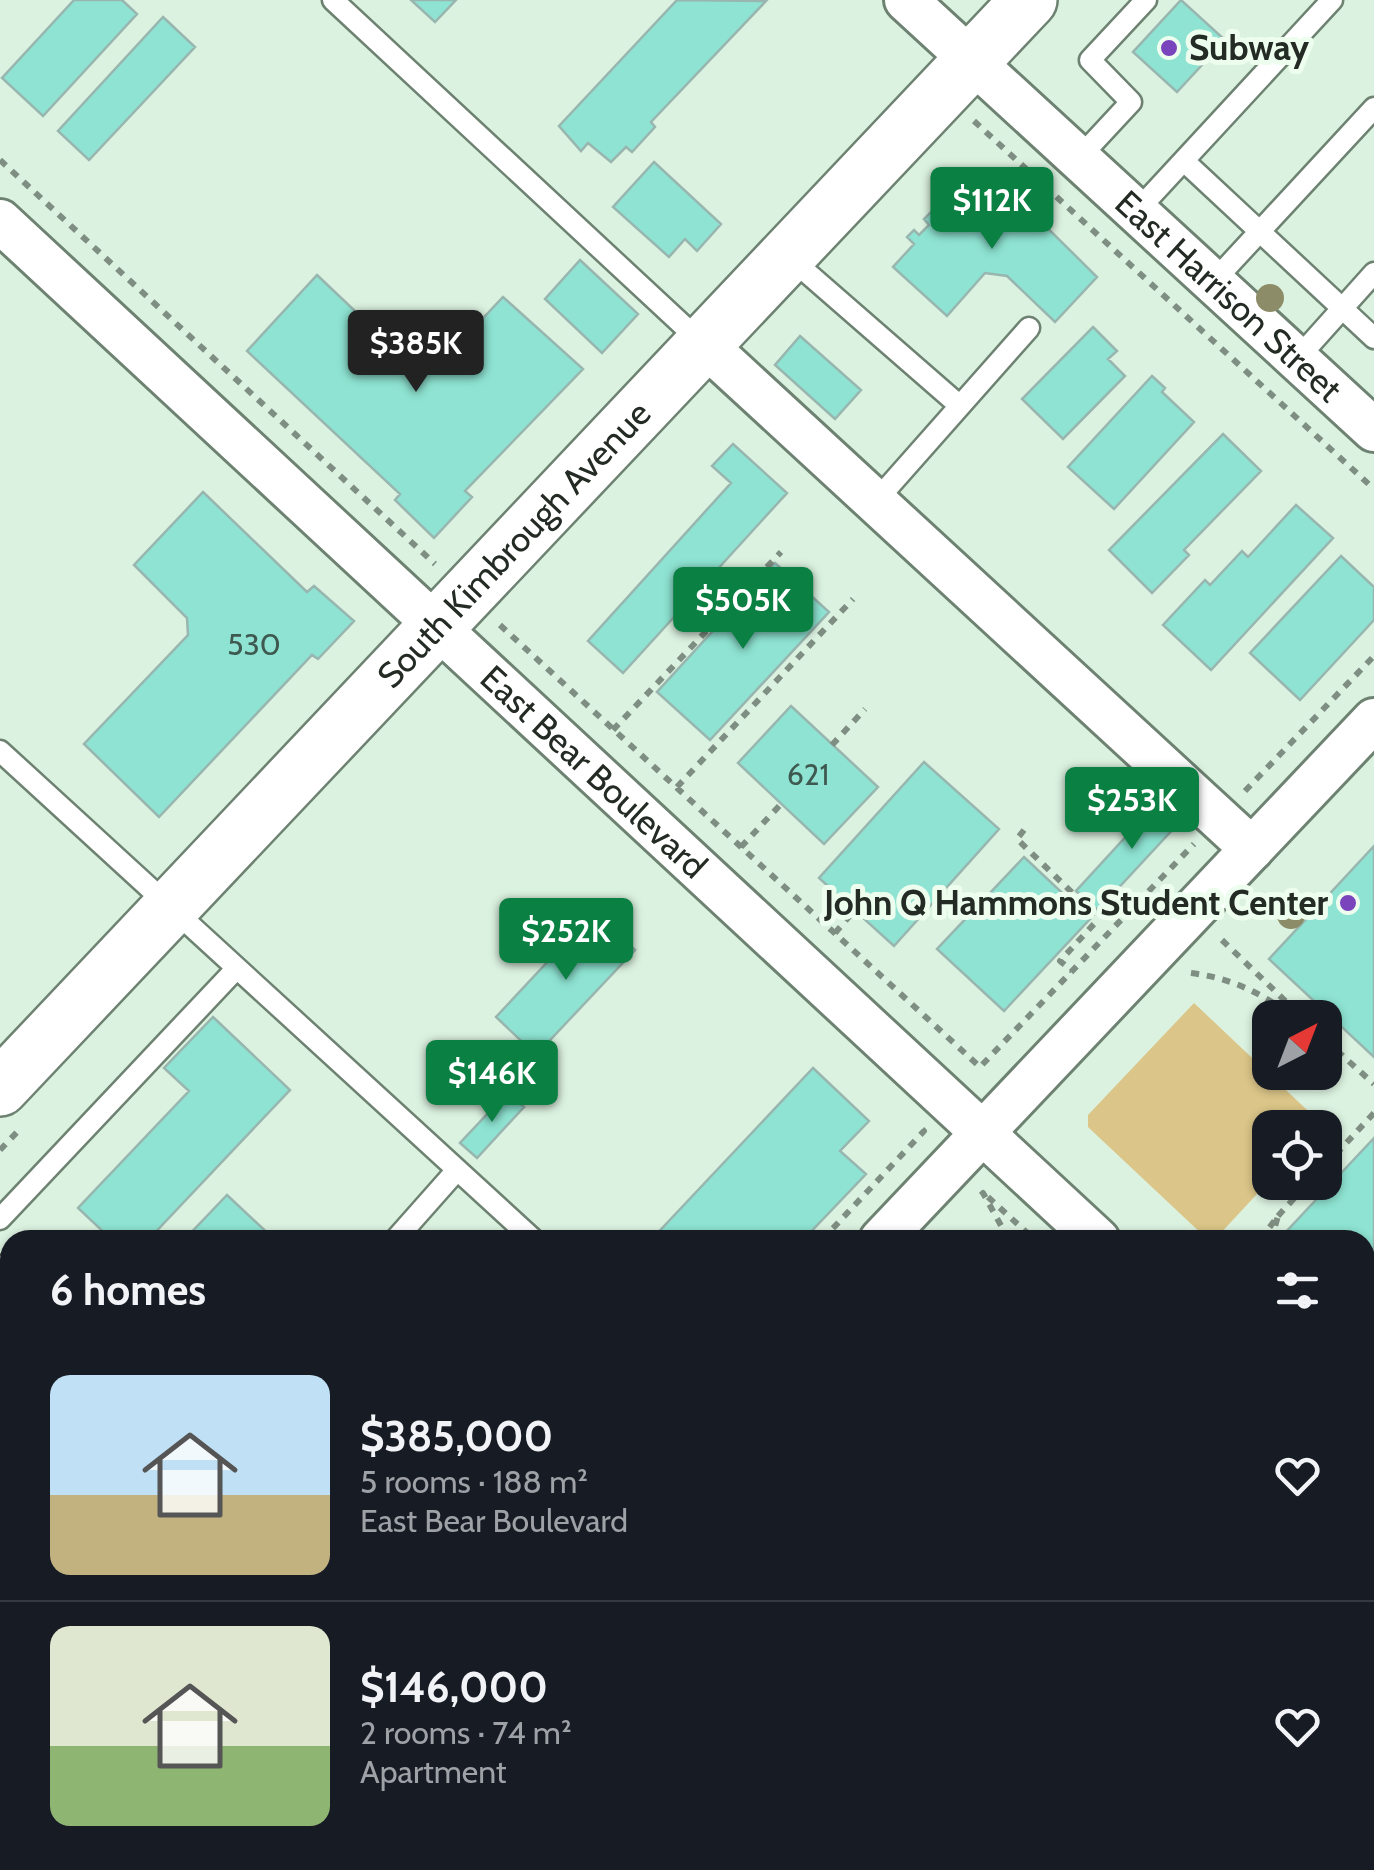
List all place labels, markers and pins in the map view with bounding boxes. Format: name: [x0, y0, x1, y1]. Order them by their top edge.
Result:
place label: Subway: [1189, 26, 1309, 69]
marker: Subway: [1158, 37, 1180, 59]
pin: $112K: [922, 167, 1062, 252]
pin: $385K: [346, 310, 486, 395]
pin: $505K: [673, 567, 813, 652]
pin: $253K: [1062, 767, 1202, 852]
place label: John Q Hammons Student Center: [823, 881, 1328, 924]
marker: John Q Hammons Student Center: [1337, 892, 1359, 914]
pin: $252K: [496, 898, 636, 983]
pin: $146K: [422, 1040, 562, 1125]

